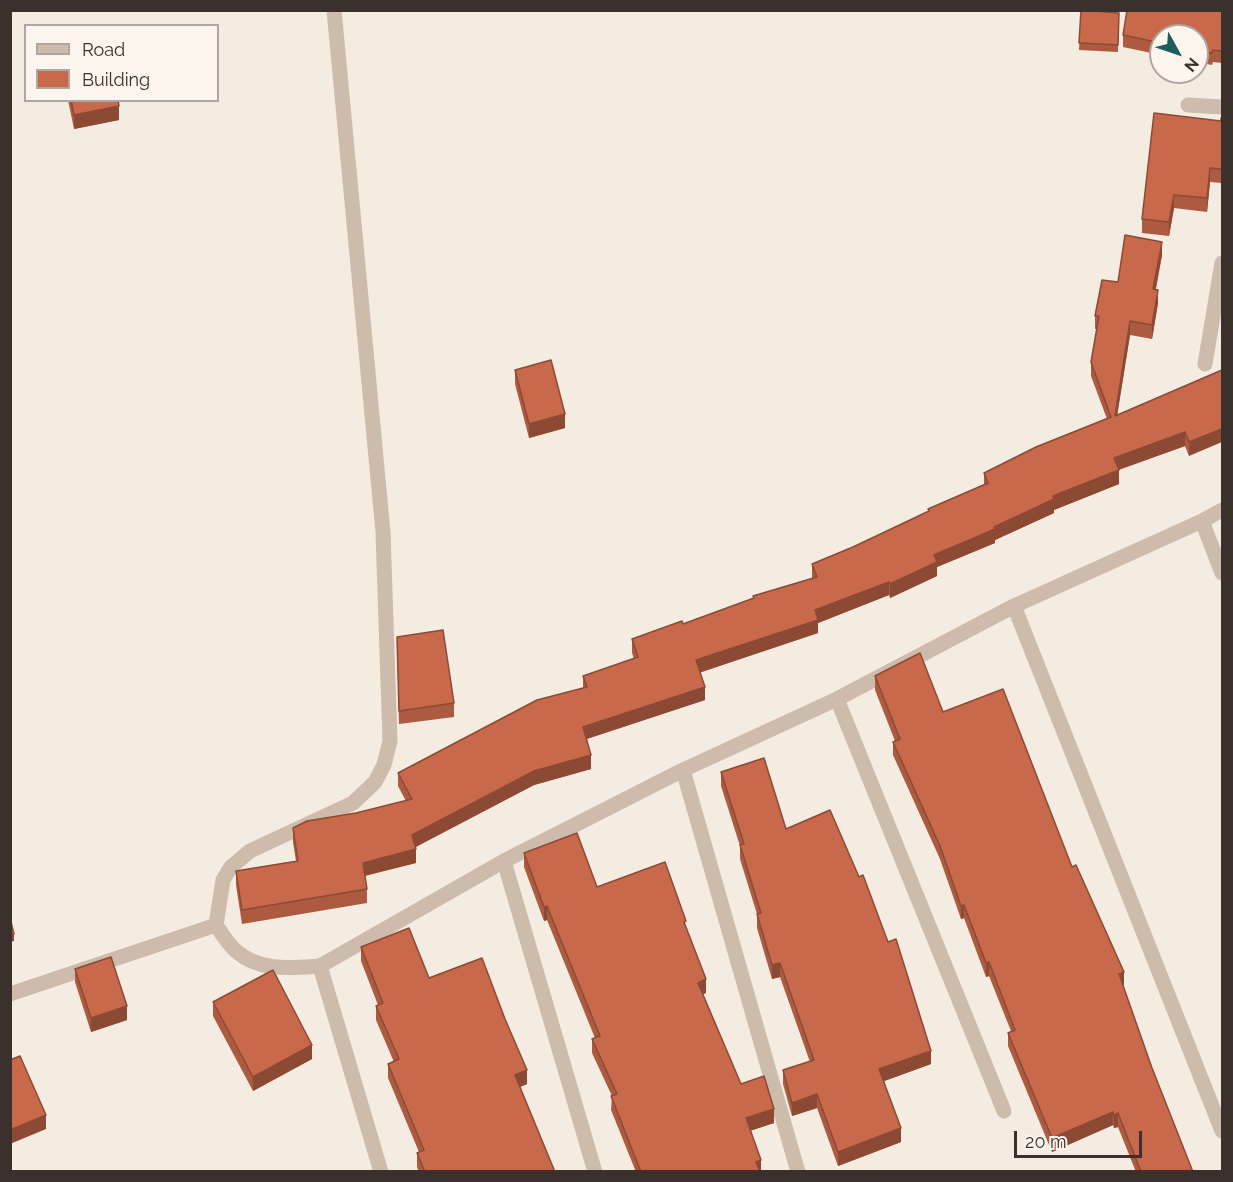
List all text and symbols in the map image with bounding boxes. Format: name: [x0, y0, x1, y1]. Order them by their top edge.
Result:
legend: [24, 24, 219, 102]
north arrow: [1149, 24, 1209, 84]
text: Road: [82, 39, 125, 60]
text: N: [1180, 54, 1203, 75]
text: Building: [82, 69, 150, 90]
scale bar: [1017, 1119, 1144, 1157]
text: 20 m: [1025, 1131, 1067, 1152]

